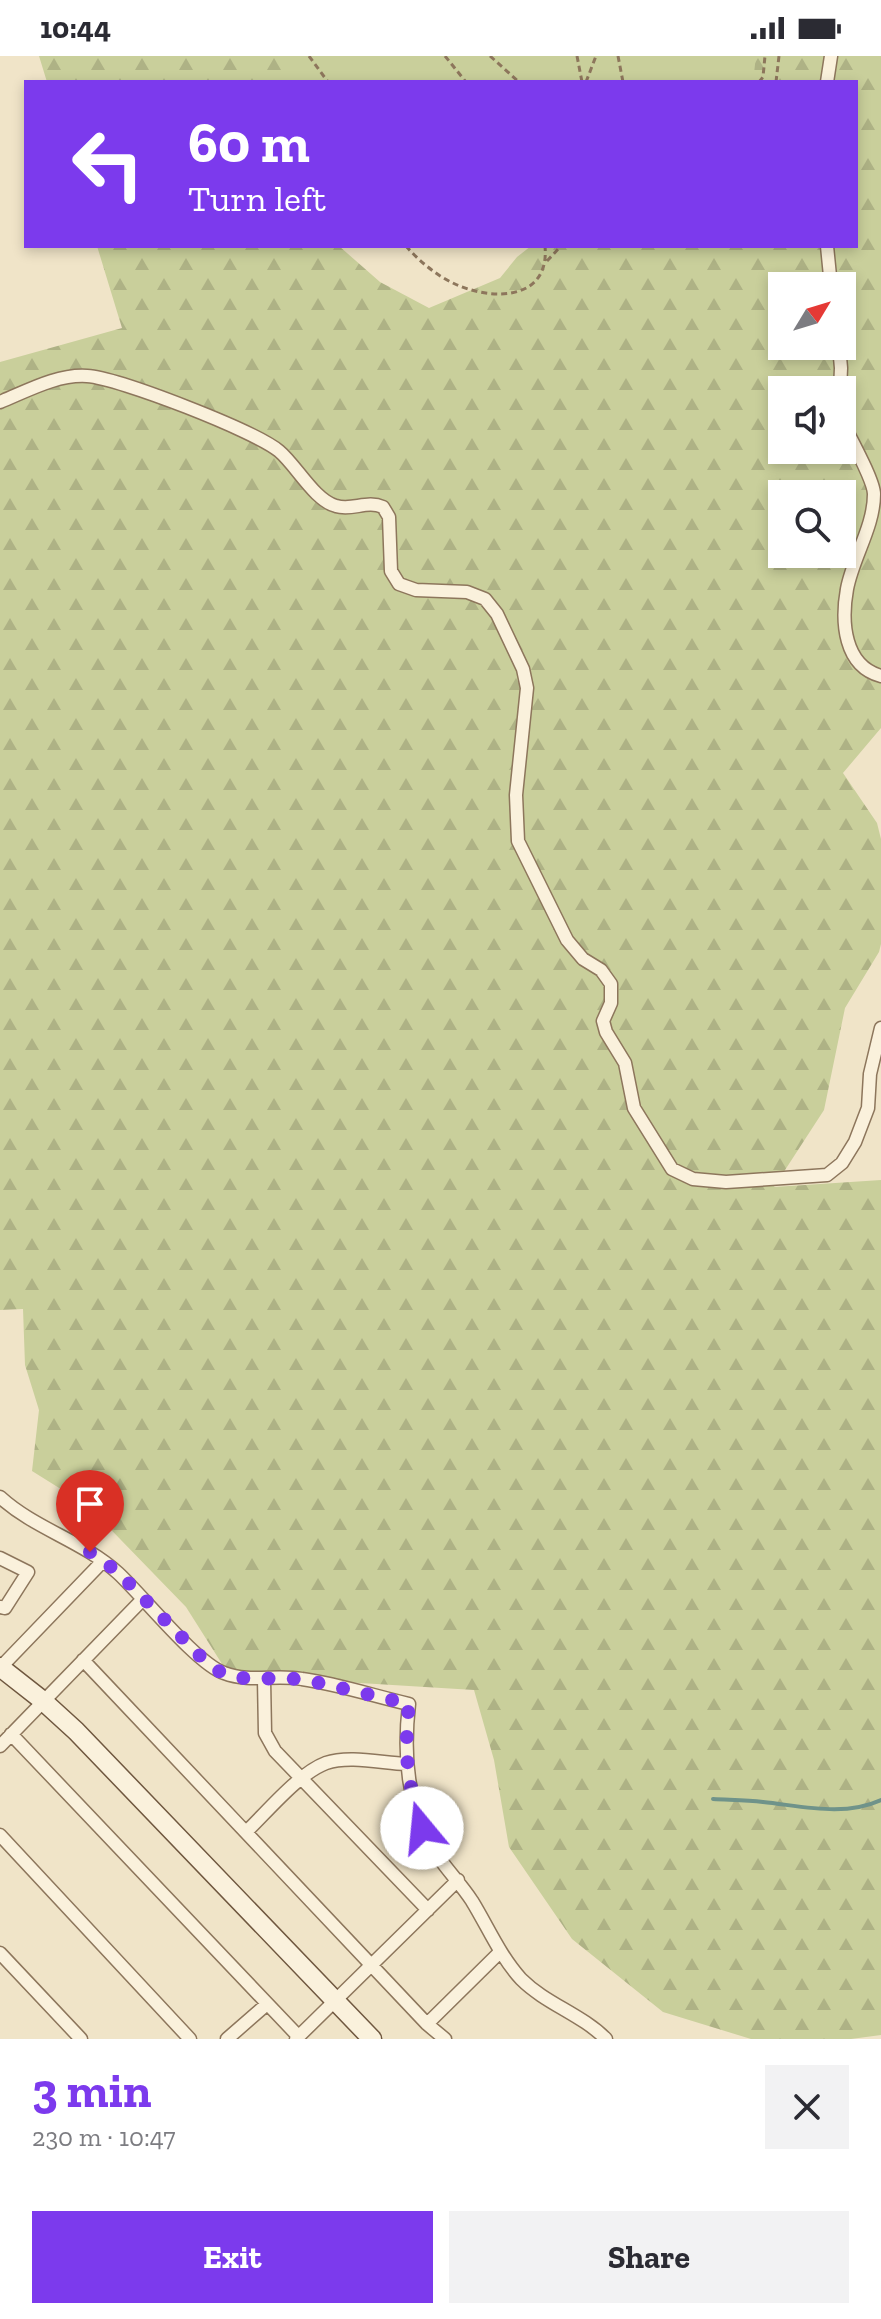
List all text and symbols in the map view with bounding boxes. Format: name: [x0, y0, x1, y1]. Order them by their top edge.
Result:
text: 10:44: [40, 10, 111, 46]
text: 60 m: [188, 109, 310, 176]
icon: left: [56, 112, 160, 216]
text: Turn left: [188, 177, 326, 220]
north arrow: [768, 272, 856, 360]
map controls: [768, 272, 856, 568]
button: sound: [768, 376, 856, 464]
button: search: [768, 480, 856, 568]
pin: [56, 1470, 124, 1552]
icon: arrive: [68, 1482, 112, 1526]
position arrow: [380, 1786, 464, 1870]
text: 3 min: [32, 2062, 151, 2119]
button: close: [765, 2065, 849, 2149]
text: 230 m · 10:47: [32, 2121, 176, 2153]
button: Exit: [32, 2211, 433, 2303]
button: Share: [449, 2211, 849, 2303]

